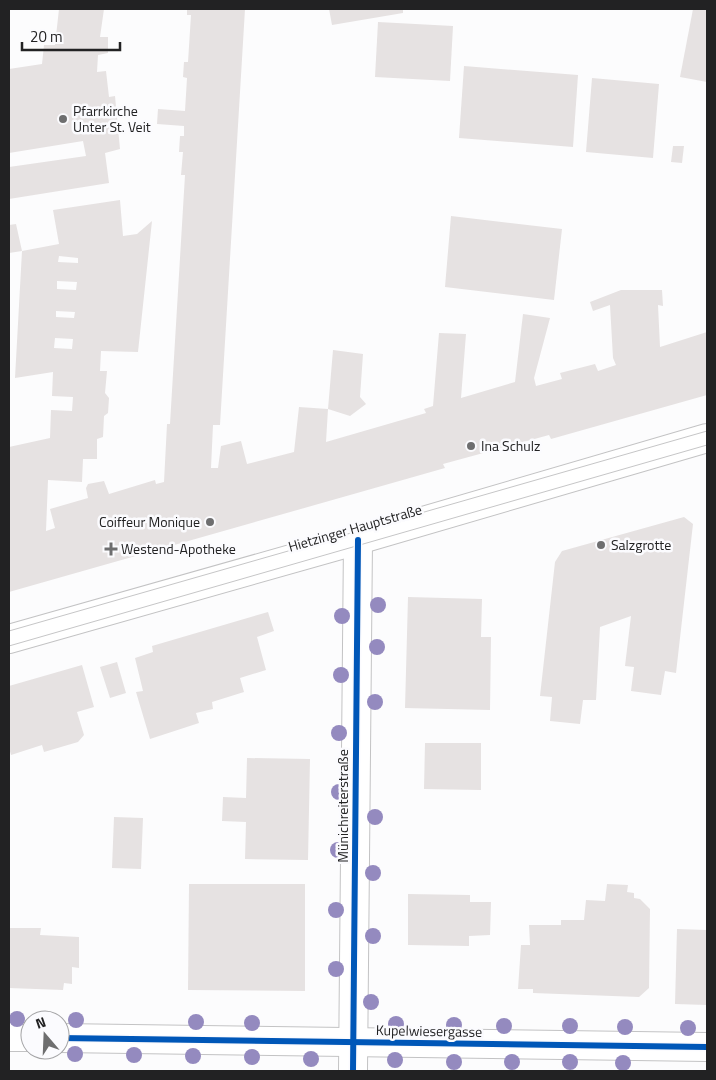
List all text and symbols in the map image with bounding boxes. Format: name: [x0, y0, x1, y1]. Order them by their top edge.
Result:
scale bar: [22, 20, 120, 52]
text: 20 m: [30, 25, 63, 48]
place label: Pfarrkirche Unter St. Veit: [73, 100, 151, 137]
marker: Pfarrkirche Unter St. Veit: [57, 113, 69, 125]
place label: Ina Schulz: [481, 435, 540, 456]
marker: Ina Schulz: [465, 440, 477, 452]
street label: Hietzinger Hauptstraße: [286, 498, 424, 557]
place label: Coiffeur Monique: [99, 511, 200, 532]
marker: Coiffeur Monique: [204, 516, 216, 528]
place label: Salzgrotte: [611, 534, 671, 555]
place label: Westend-Apotheke: [121, 538, 236, 559]
marker: Salzgrotte: [595, 539, 607, 551]
marker: Westend-Apotheke: [105, 543, 117, 555]
street label: Münichreiterstraße: [332, 749, 353, 863]
north arrow: [20, 1010, 70, 1060]
text: N: [33, 1011, 49, 1034]
street label: Kupelwiesergasse: [376, 1019, 482, 1042]

